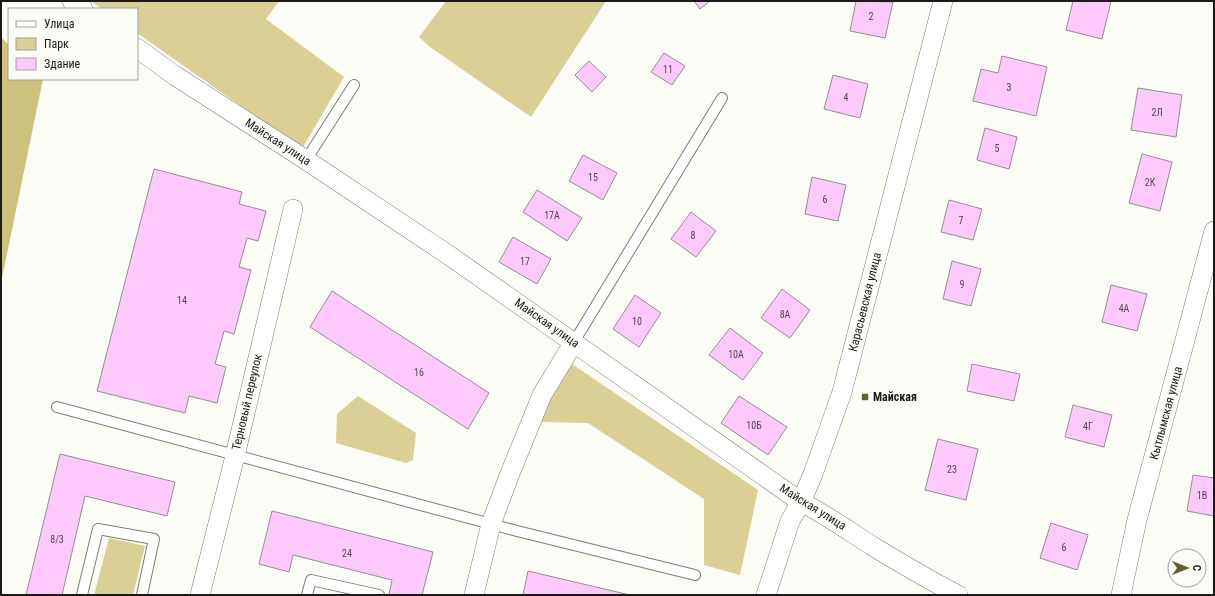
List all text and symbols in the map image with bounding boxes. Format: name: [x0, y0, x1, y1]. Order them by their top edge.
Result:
legend: [8, 8, 138, 80]
house number: 2: [869, 11, 874, 22]
text: Улица: [44, 17, 75, 31]
text: Парк: [44, 37, 69, 51]
text: Здание: [44, 57, 81, 71]
house number: 11: [663, 64, 673, 75]
house number: 3: [1007, 82, 1012, 93]
house number: 4: [844, 92, 849, 103]
house number: 2Л: [1151, 107, 1163, 118]
street label: Майская улица: [243, 116, 314, 169]
house number: 5: [995, 143, 1000, 154]
house number: 15: [588, 172, 598, 183]
house number: 2К: [1145, 177, 1156, 188]
house number: 6: [823, 194, 828, 205]
house number: 17А: [544, 210, 560, 221]
house number: 7: [959, 215, 964, 226]
house number: 8: [691, 230, 696, 241]
street label: Карасьевская улица: [846, 251, 884, 353]
house number: 17: [520, 256, 530, 267]
house number: 9: [960, 279, 965, 290]
house number: 14: [177, 295, 187, 306]
street label: Майская улица: [512, 296, 582, 351]
house number: 4А: [1119, 303, 1130, 314]
house number: 8А: [780, 309, 791, 320]
house number: 10: [632, 316, 642, 327]
house number: 10А: [728, 349, 744, 360]
street label: Терновый переулок: [229, 352, 265, 451]
street label: Кытлымская улица: [1147, 364, 1185, 461]
house number: 16: [414, 367, 424, 378]
place label: Майская: [873, 390, 917, 404]
marker: Майская: [860, 392, 870, 402]
house number: 10Б: [746, 420, 762, 431]
house number: 4Г: [1083, 421, 1093, 432]
house number: 23: [947, 464, 957, 475]
street label: Майская улица: [777, 481, 849, 533]
house number: 1В: [1197, 490, 1207, 501]
house number: 8/3: [50, 534, 64, 545]
house number: 6: [1062, 542, 1067, 553]
house number: 24: [342, 548, 352, 559]
north arrow: [1167, 548, 1207, 588]
text: С: [1190, 565, 1203, 571]

